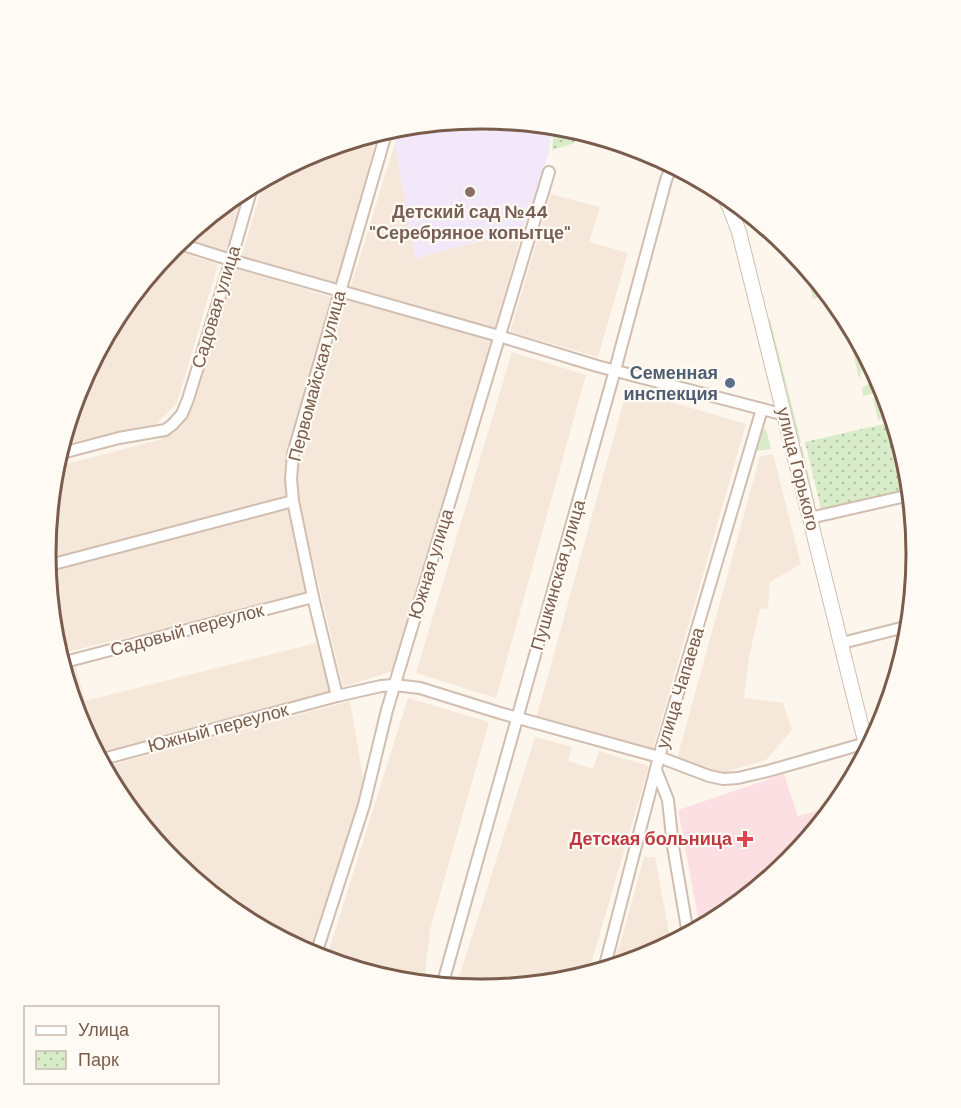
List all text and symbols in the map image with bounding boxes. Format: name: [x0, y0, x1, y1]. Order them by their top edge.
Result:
marker: Детский сад №44 "Серебряное копытце": [463, 185, 477, 199]
place label: Детский сад №44 "Серебряное копытце": [369, 200, 571, 245]
street label: Садовая улица: [186, 242, 246, 371]
street label: Первомайская улица: [283, 287, 352, 464]
place label: Семенная инспекция: [624, 361, 718, 406]
marker: Семенная инспекция: [723, 376, 737, 390]
street label: улица Горького: [771, 405, 825, 533]
street label: Пушкинская улица: [525, 496, 591, 653]
street label: Южная улица: [403, 505, 459, 622]
street label: Садовый переулок: [108, 598, 266, 662]
street label: улица Чапаева: [650, 624, 710, 751]
street label: Южный переулок: [145, 698, 291, 758]
place label: Детская больница: [569, 827, 733, 851]
marker: Детская больница: [736, 830, 754, 848]
legend: [24, 1006, 219, 1084]
text: Улица: [78, 1018, 130, 1042]
text: Парк: [78, 1048, 119, 1072]

